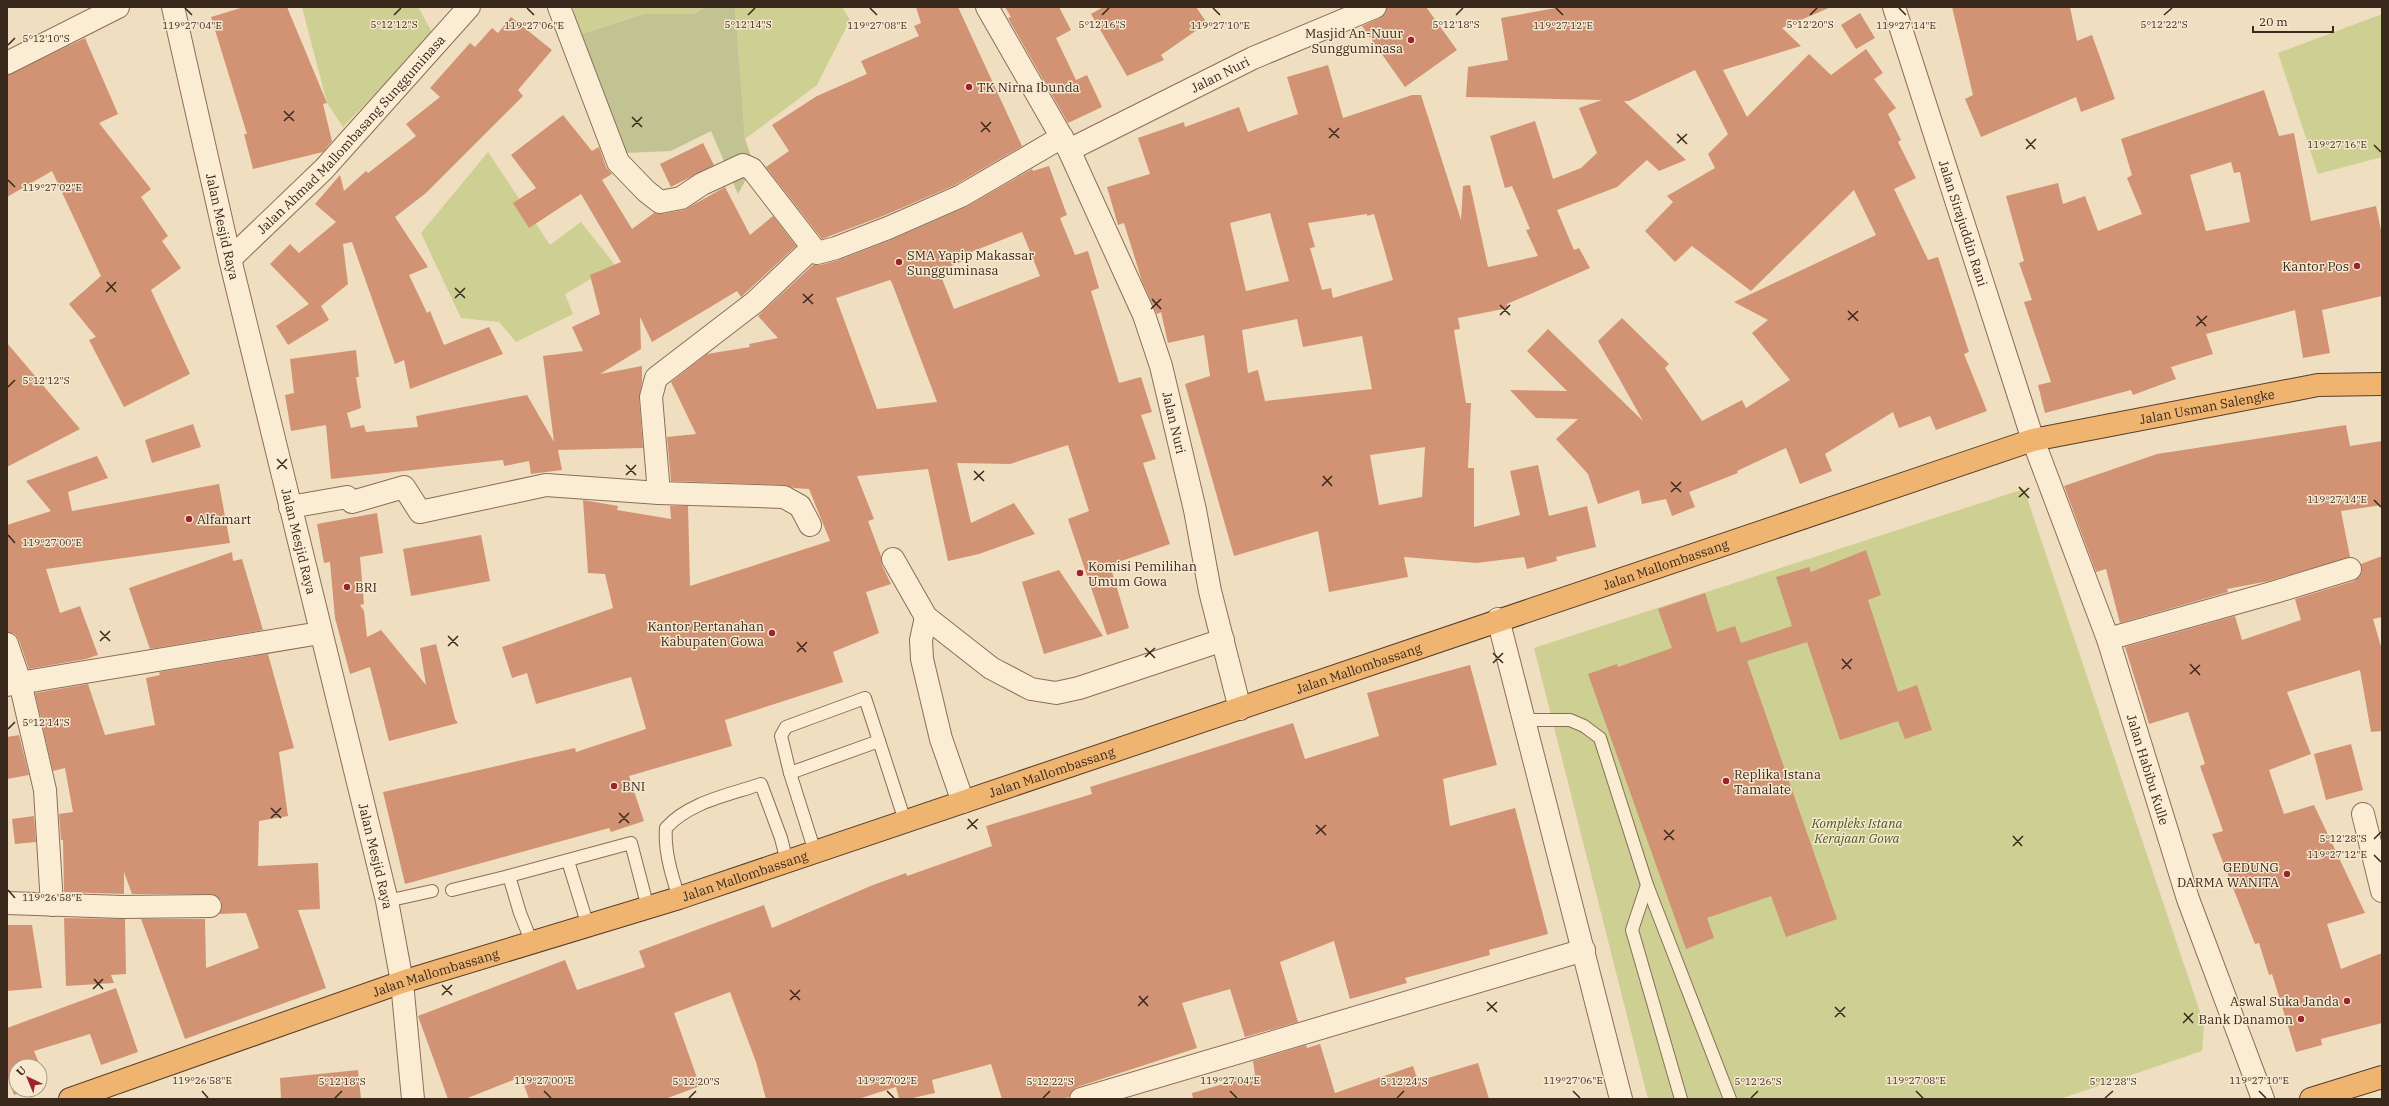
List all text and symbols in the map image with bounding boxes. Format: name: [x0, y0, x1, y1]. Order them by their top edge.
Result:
scale bar: [2253, 8, 2333, 34]
text: 20 m: [2259, 14, 2288, 29]
text: 5°12'12"S: [370, 18, 418, 31]
text: 5°12'14"S: [724, 18, 772, 31]
text: 5°12'16"S: [1078, 18, 1126, 31]
text: 5°12'18"S: [1432, 18, 1480, 31]
text: 5°12'20"S: [1786, 18, 1834, 31]
text: 5°12'22"S: [2140, 18, 2188, 31]
text: 119°27'04"E: [162, 19, 222, 32]
text: 119°27'06"E: [504, 19, 564, 32]
text: 119°27'08"E: [847, 19, 907, 32]
text: 119°27'10"E: [1190, 19, 1250, 32]
text: 119°27'12"E: [1533, 19, 1593, 32]
text: 119°27'14"E: [1876, 19, 1936, 32]
place label: Masjid An-Nuur Sungguminasa: [1305, 25, 1403, 57]
street label: Jalan Ahmad Mallombasang Sungguminasa: [254, 31, 449, 238]
text: 5°12'10"S: [22, 32, 70, 45]
marker: Masjid An-Nuur Sungguminasa: [1406, 35, 1416, 45]
street label: Jalan Nuri: [1188, 53, 1253, 97]
place label: TK Nirna Ibunda: [977, 79, 1080, 96]
marker: TK Nirna Ibunda: [964, 82, 974, 92]
text: 119°27'16"E: [2307, 138, 2367, 151]
street label: Jalan Sirajuddin Rani: [1935, 158, 1991, 289]
street label: Jalan Mesjid Raya: [202, 172, 243, 281]
text: 119°27'02"E: [22, 181, 82, 194]
place label: SMA Yapip Makassar Sungguminasa: [907, 247, 1034, 279]
marker: SMA Yapip Makassar Sungguminasa: [894, 257, 904, 267]
place label: Kantor Pos: [2282, 258, 2349, 275]
marker: Kantor Pos: [2352, 261, 2362, 271]
text: 5°12'12"S: [22, 374, 70, 387]
street label: Jalan Usman Salengke: [2138, 386, 2276, 428]
street label: Jalan Nuri: [1158, 390, 1189, 456]
street label: Jalan Mesjid Raya: [277, 487, 320, 596]
text: 119°27'14"E: [2307, 493, 2367, 506]
place label: Alfamart: [197, 511, 252, 528]
marker: Alfamart: [184, 514, 194, 524]
text: 119°27'00"E: [22, 536, 82, 549]
street label: Jalan Mallombassang: [1601, 536, 1731, 594]
place label: Komisi Pemilihan Umum Gowa: [1088, 558, 1197, 590]
marker: Komisi Pemilihan Umum Gowa: [1075, 568, 1085, 578]
place label: BRI: [355, 579, 377, 596]
marker: BRI: [342, 582, 352, 592]
place label: Kantor Pertanahan Kabupaten Gowa: [648, 618, 764, 650]
marker: Kantor Pertanahan Kabupaten Gowa: [767, 628, 777, 638]
street label: Jalan Mallombassang: [1294, 639, 1424, 698]
street label: Jalan Habibu Kulle: [2123, 712, 2173, 827]
text: 5°12'14"S: [22, 716, 70, 729]
street label: Jalan Mallombassang: [987, 743, 1117, 801]
place label: Replika Istana Tamalate: [1734, 766, 1821, 798]
marker: Replika Istana Tamalate: [1721, 776, 1731, 786]
place label: BNI: [622, 778, 645, 795]
marker: BNI: [609, 781, 619, 791]
street label: Jalan Mesjid Raya: [354, 801, 396, 911]
park label: Kompleks Istana Kerajaan Gowa: [1810, 815, 1903, 847]
text: 5°12'28"S: [2319, 832, 2367, 845]
street label: Jalan Mallombassang: [680, 847, 810, 905]
text: 119°27'12"E: [2307, 848, 2367, 861]
place label: GEDUNG DARMA WANITA: [2177, 859, 2279, 891]
marker: GEDUNG DARMA WANITA: [2282, 869, 2292, 879]
text: 119°26'58"E: [22, 891, 82, 904]
street label: Jalan Mallombassang: [370, 945, 501, 1001]
place label: Aswal Suka Janda: [2230, 993, 2339, 1010]
marker: Aswal Suka Janda: [2342, 996, 2352, 1006]
place label: Bank Danamon: [2199, 1011, 2293, 1028]
marker: Bank Danamon: [2296, 1014, 2306, 1024]
north arrow: [8, 1058, 48, 1098]
text: U: [13, 1062, 29, 1079]
text: 119°26'58"E: [172, 1074, 232, 1087]
text: 119°27'00"E: [514, 1074, 574, 1087]
text: 119°27'02"E: [857, 1074, 917, 1087]
text: 119°27'04"E: [1200, 1074, 1260, 1087]
text: 119°27'06"E: [1543, 1074, 1603, 1087]
text: 119°27'08"E: [1886, 1074, 1946, 1087]
text: 119°27'10"E: [2229, 1074, 2289, 1087]
text: 5°12'18"S: [318, 1075, 366, 1088]
text: 5°12'20"S: [672, 1075, 720, 1088]
text: 5°12'22"S: [1026, 1075, 1074, 1088]
text: 5°12'24"S: [1380, 1075, 1428, 1088]
text: 5°12'26"S: [1734, 1075, 1782, 1088]
text: 5°12'28"S: [2089, 1075, 2137, 1088]

